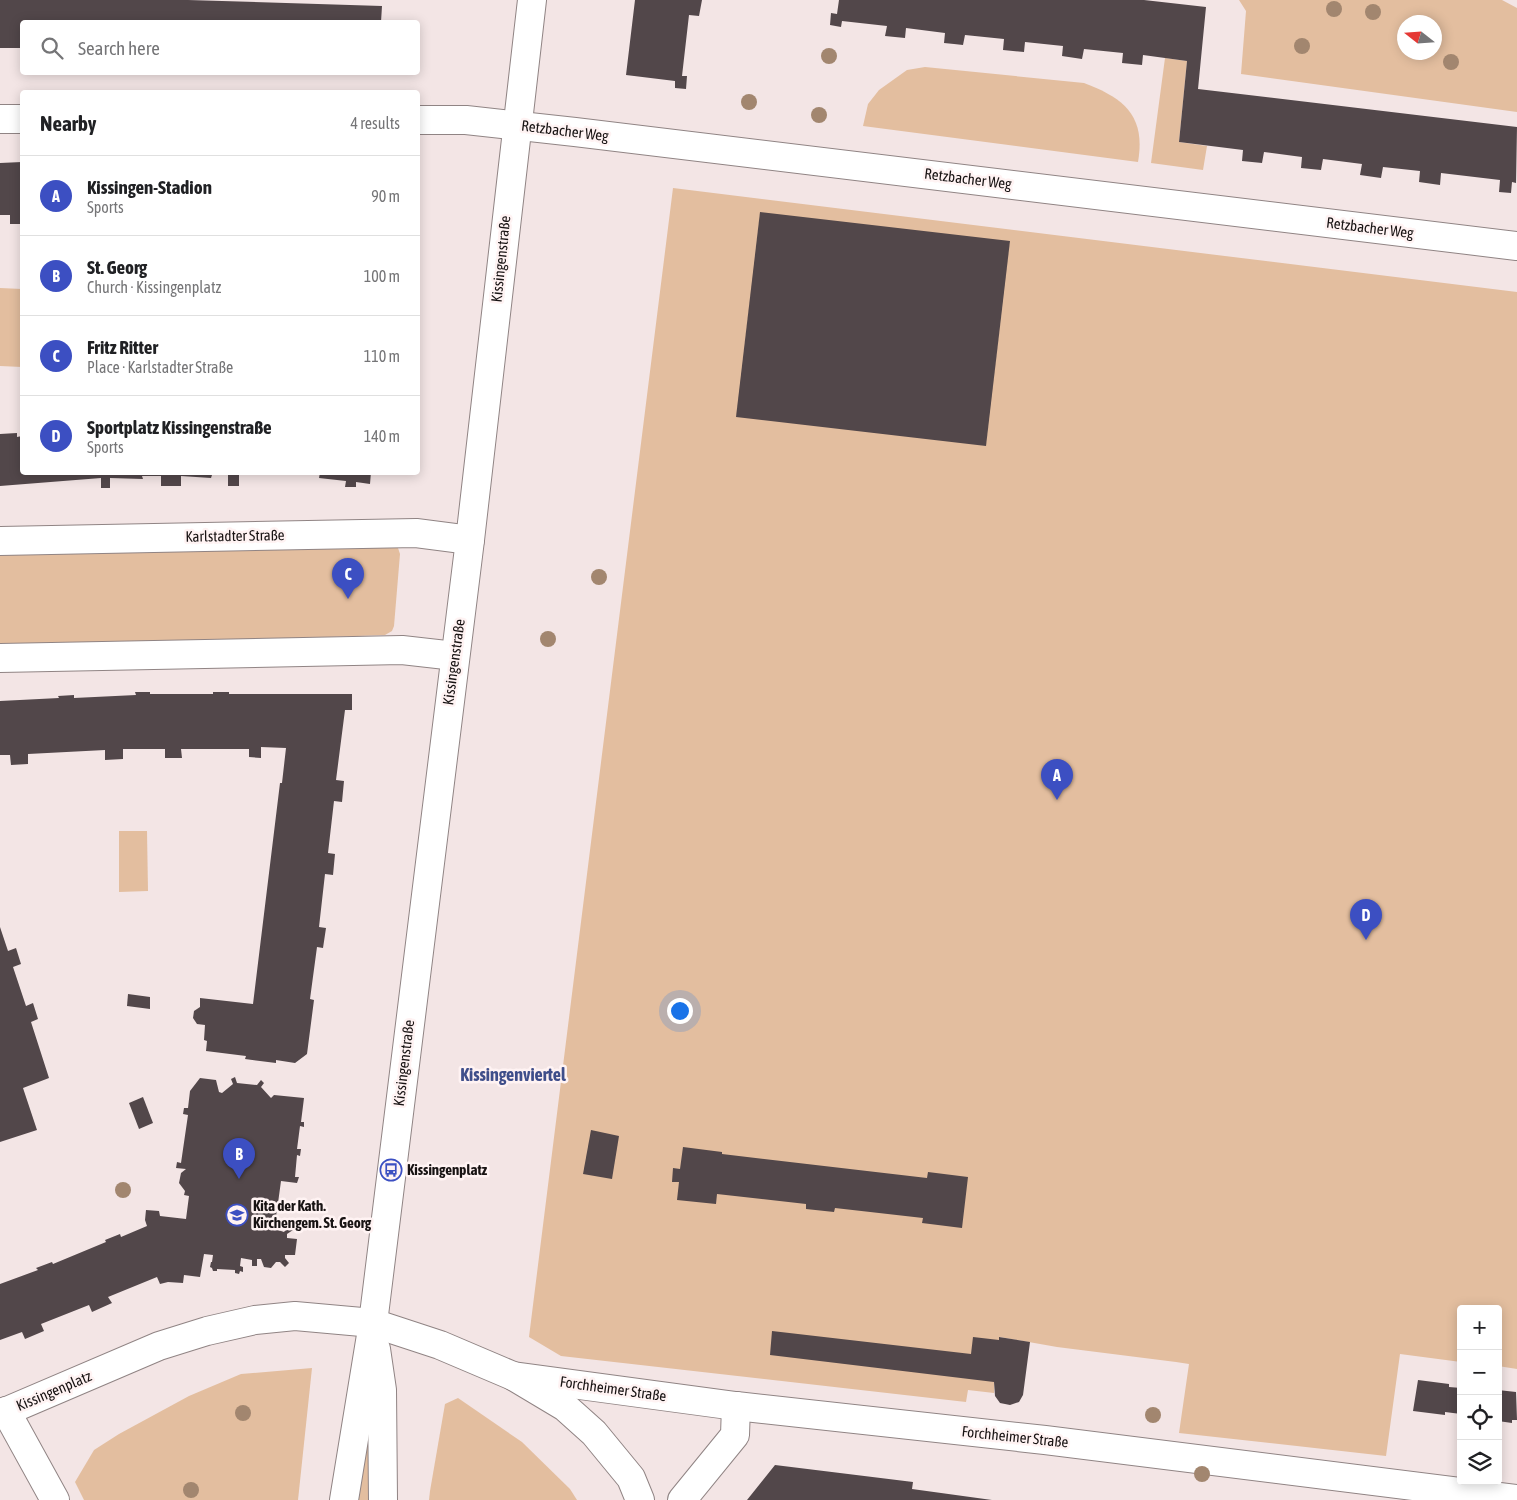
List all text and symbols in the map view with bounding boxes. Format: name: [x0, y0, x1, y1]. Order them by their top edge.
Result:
north arrow: [1397, 15, 1442, 60]
search box: [20, 20, 420, 75]
icon: search: [38, 34, 66, 62]
text: Search here: [78, 37, 160, 59]
text: Nearby: [40, 111, 96, 135]
text: 4 results: [350, 114, 400, 132]
street label: Retzbacher Weg: [520, 117, 610, 144]
street label: Retzbacher Weg: [923, 165, 1013, 192]
text: Kissingen-Stadion: [87, 176, 212, 198]
text: A: [52, 187, 60, 205]
text: 90 m: [371, 187, 400, 205]
text: Sports: [87, 198, 124, 216]
street label: Retzbacher Weg: [1325, 214, 1415, 241]
street label: Kissingenstraße: [488, 215, 514, 303]
text: St. Georg: [87, 256, 147, 278]
text: B: [52, 267, 60, 285]
text: 100 m: [364, 267, 400, 285]
text: Church · Kissingenplatz: [87, 278, 221, 296]
text: Fritz Ritter: [87, 336, 158, 358]
text: C: [52, 347, 60, 365]
text: 110 m: [364, 347, 400, 365]
text: Place · Karlstadter Straße: [87, 358, 233, 376]
text: Sportplatz Kissingenstraße: [87, 416, 272, 438]
text: D: [52, 427, 60, 445]
text: 140 m: [364, 427, 400, 445]
text: Sports: [87, 438, 124, 456]
street label: Karlstadter Straße: [185, 526, 285, 545]
pin: C: [332, 558, 364, 599]
street label: Kissingenstraße: [439, 618, 468, 706]
pin: A: [1041, 759, 1073, 800]
pin: D: [1350, 899, 1382, 940]
your location: [667, 998, 693, 1024]
street label: Kissingenstraße: [390, 1019, 417, 1107]
district label: Kissingenviertel: [460, 1064, 566, 1085]
pin: B: [223, 1138, 255, 1179]
bus stop icon: Kissingenplatz: [379, 1158, 403, 1182]
place label: Kissingenplatz: [407, 1161, 488, 1178]
place label: Kita der Kath. Kirchengem. St. Georg: [253, 1197, 372, 1231]
school or university icon: Kita der Kath. Kirchengem. St. Georg: [225, 1203, 249, 1227]
map controls: [1457, 1305, 1502, 1485]
button: +: [1457, 1305, 1502, 1350]
button: −: [1457, 1350, 1502, 1395]
street label: Kissingenplatz: [14, 1367, 95, 1414]
street label: Forchheimer Straße: [559, 1373, 668, 1404]
button: locate: [1457, 1395, 1502, 1440]
street label: Forchheimer Straße: [961, 1422, 1069, 1451]
button: layers: [1457, 1440, 1502, 1485]

